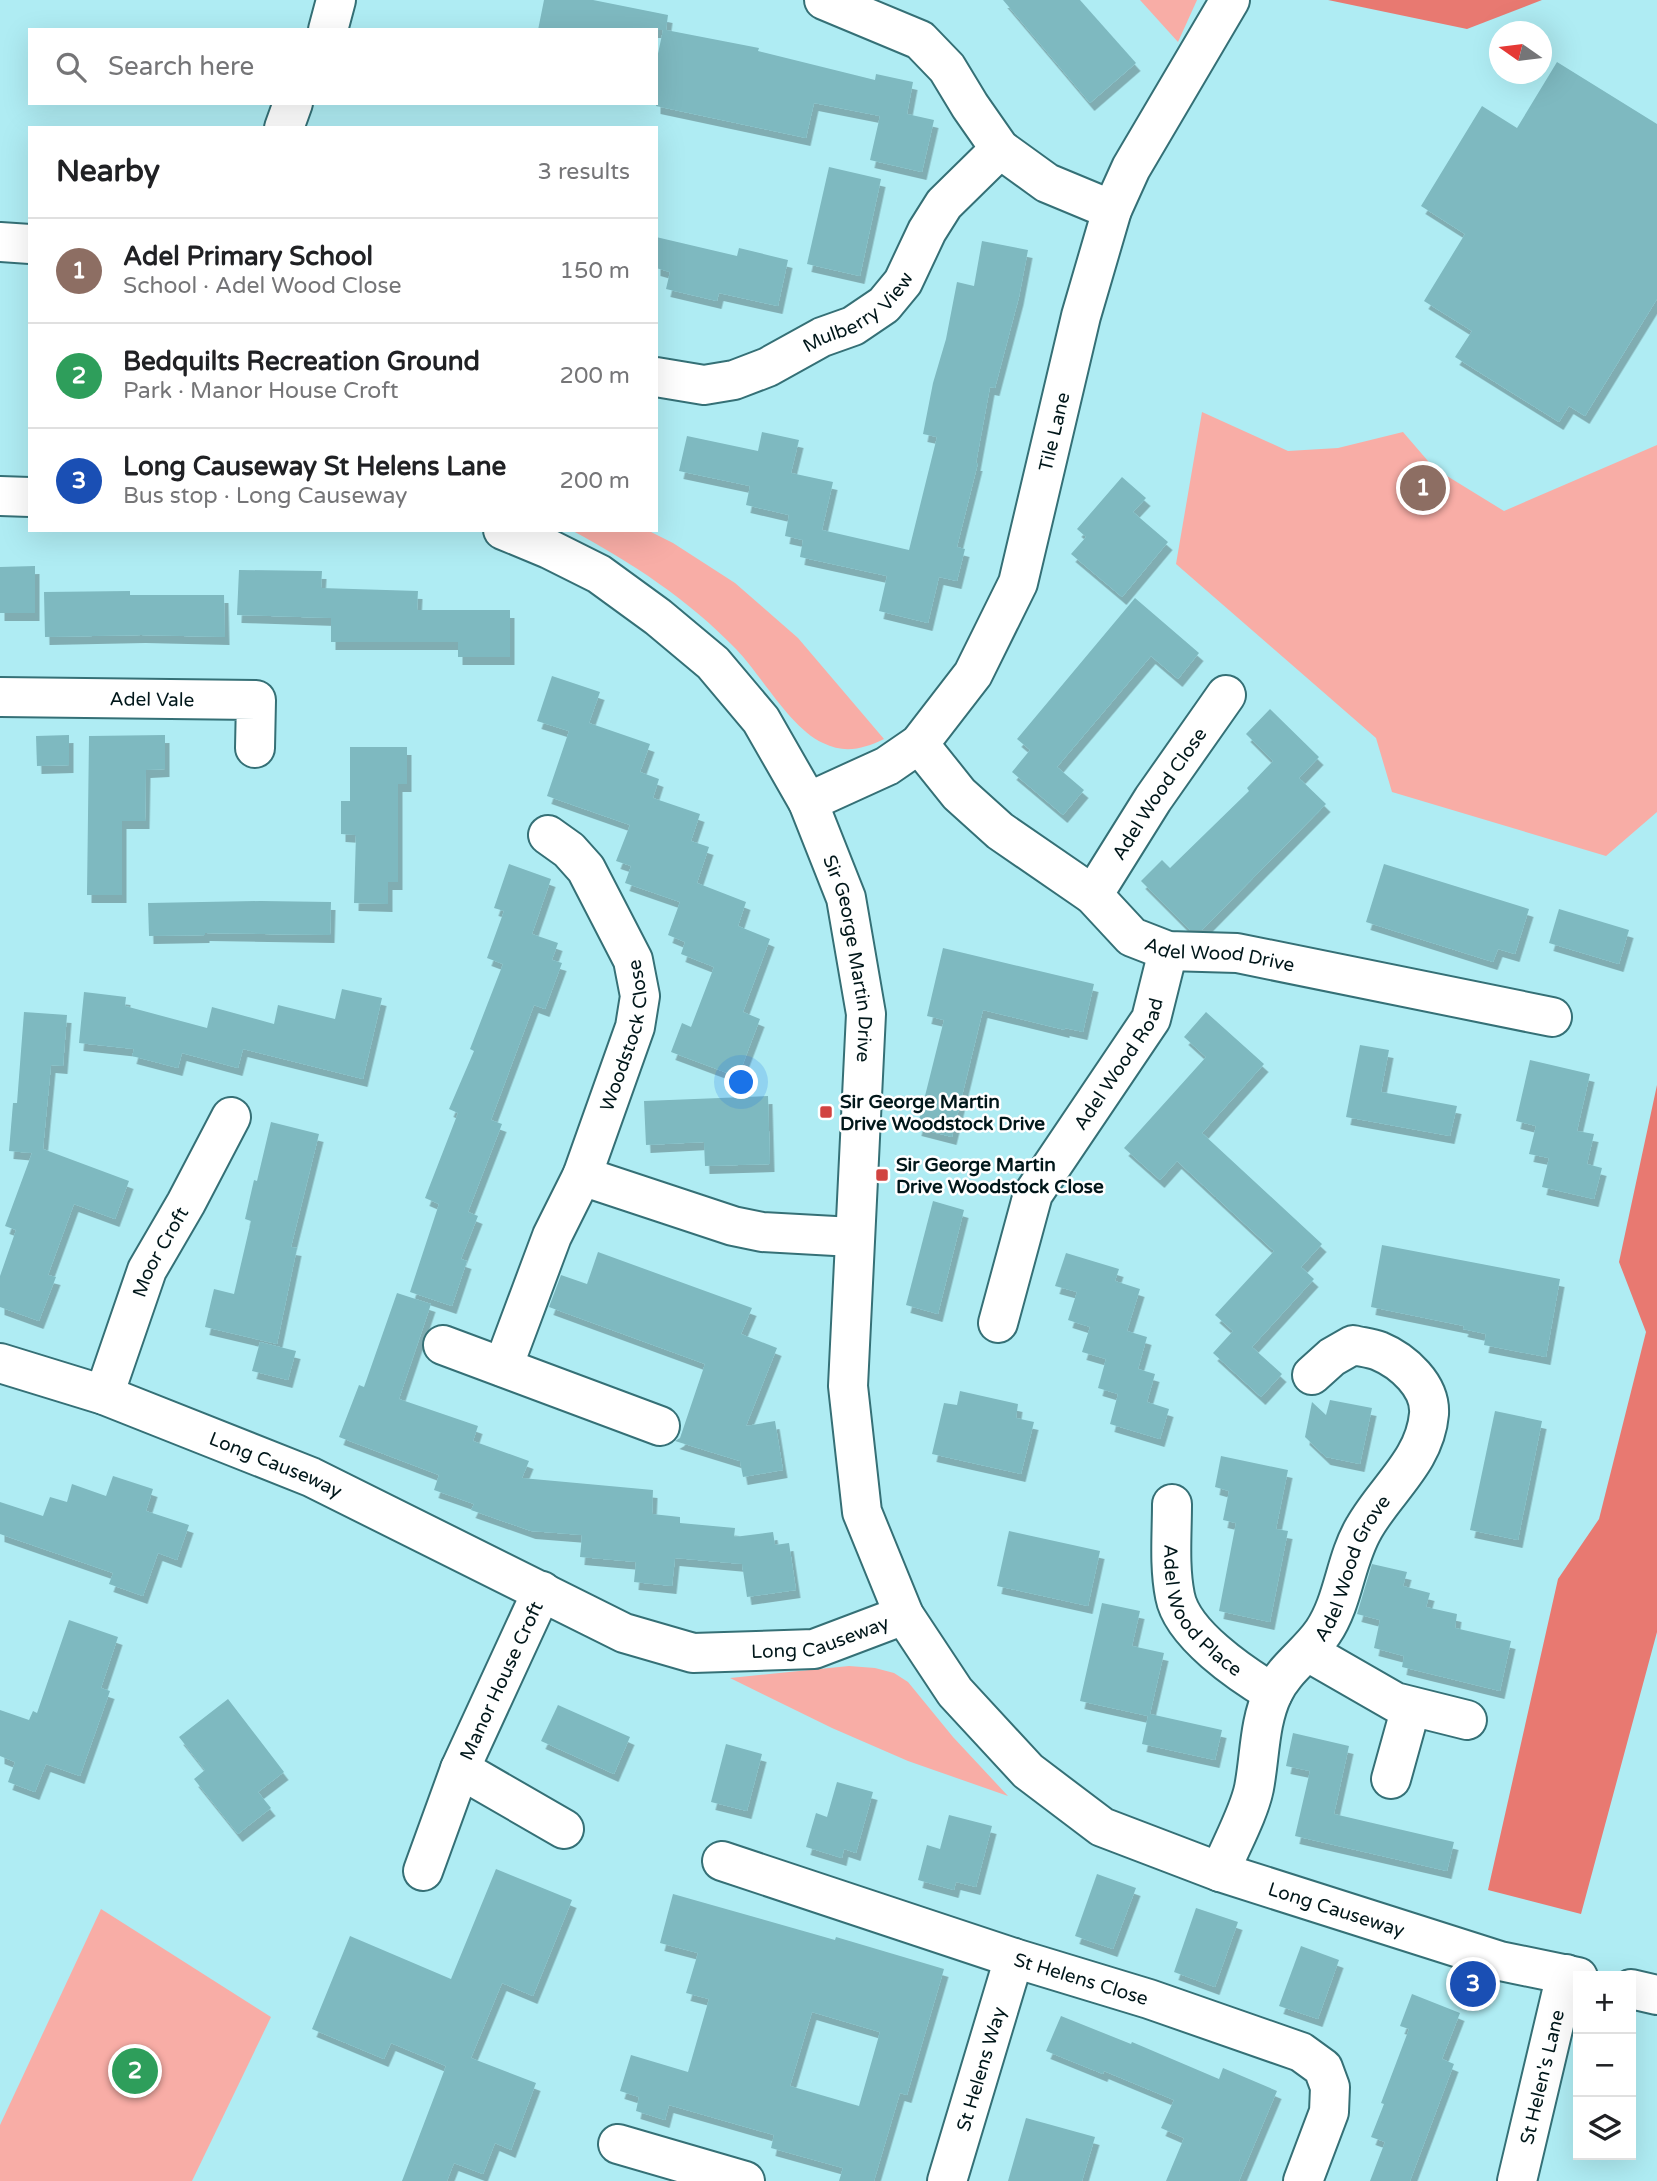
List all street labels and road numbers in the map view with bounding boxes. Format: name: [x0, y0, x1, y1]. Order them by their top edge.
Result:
street label: Mulberry View: [799, 269, 918, 357]
street label: Tile Lane: [1035, 390, 1075, 474]
street label: Adel Vale: [109, 688, 194, 711]
street label: Adel Wood Close: [1108, 724, 1212, 864]
street label: Sir George Martin Drive: [818, 852, 876, 1063]
street label: Adel Wood Drive: [1141, 933, 1297, 976]
street label: Woodstock Close: [596, 958, 652, 1114]
street label: Adel Wood Road: [1069, 996, 1168, 1134]
street label: Moor Croft: [128, 1203, 193, 1300]
street label: Long Causeway: [206, 1428, 345, 1503]
street label: Adel Wood Grove: [1310, 1491, 1395, 1646]
street label: Adel Wood Place: [1159, 1544, 1246, 1681]
street label: Manor House Croft: [456, 1598, 548, 1764]
street label: Long Causeway: [751, 1612, 892, 1663]
street label: Long Causeway: [1265, 1878, 1407, 1942]
street label: St Helens Close: [1011, 1949, 1151, 2010]
street label: St Helens Way: [953, 2004, 1011, 2134]
street label: St Helen's Lane: [1516, 2008, 1569, 2147]

